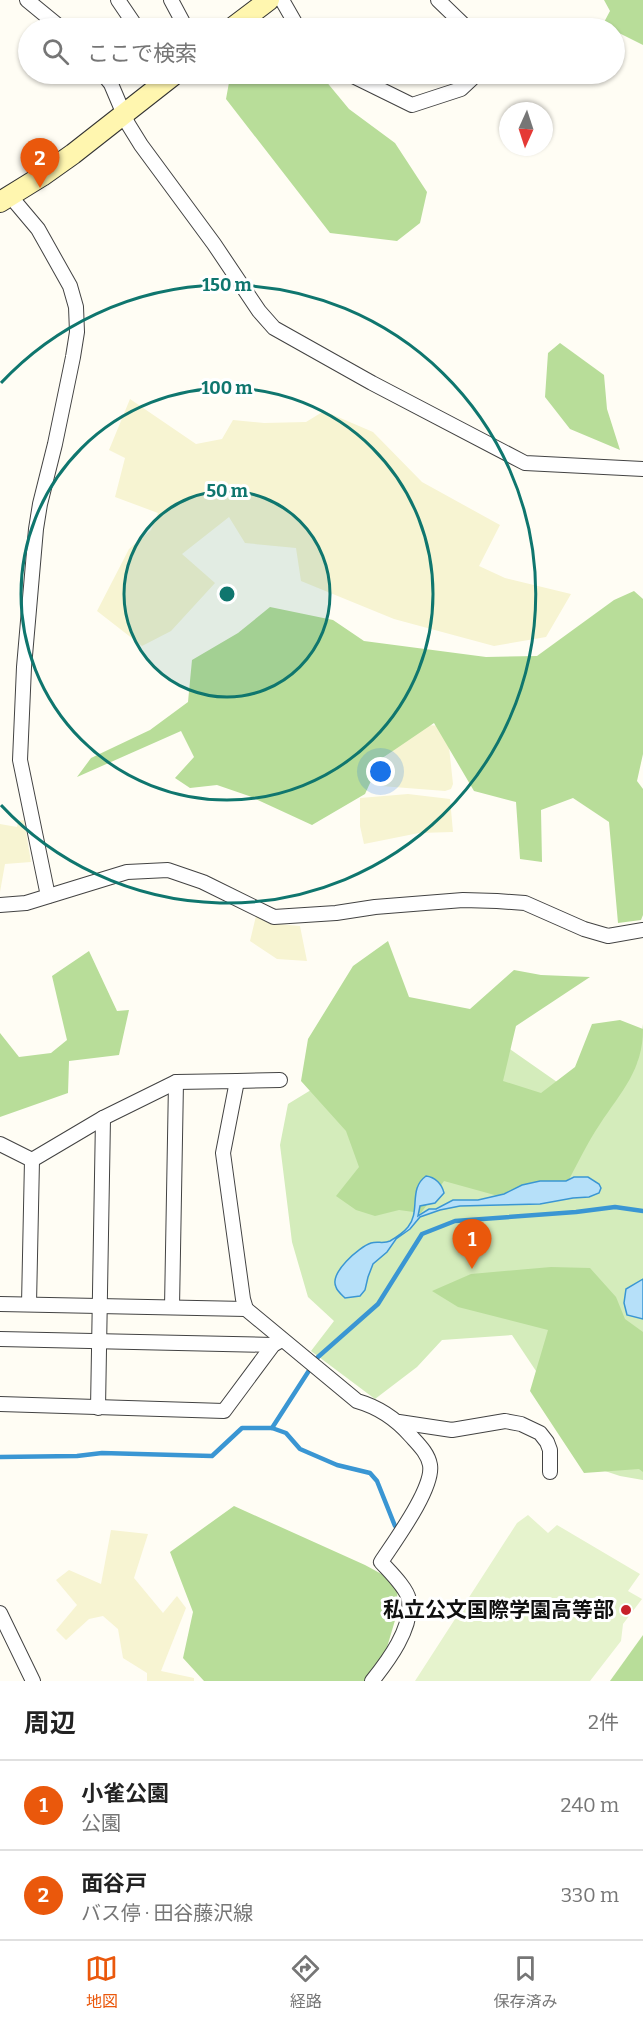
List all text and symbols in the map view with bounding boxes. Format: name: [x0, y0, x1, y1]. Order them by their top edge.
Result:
search box: [18, 18, 625, 84]
icon: search: [39, 35, 72, 68]
text: ここで検索: [87, 40, 197, 67]
north arrow: [499, 102, 553, 156]
pin: 2: [20, 138, 60, 188]
text: 150 m: [202, 274, 252, 296]
text: 100 m: [201, 377, 253, 399]
text: 50 m: [206, 480, 248, 502]
centre of rings: [217, 584, 237, 604]
your location: [366, 757, 395, 786]
pin: 1: [452, 1220, 492, 1269]
place label: 私立公文国際学園高等部: [383, 1597, 614, 1623]
marker: 私立公文国際学園高等部: [619, 1603, 633, 1617]
text: 周辺: [24, 1708, 76, 1739]
text: 2件: [588, 1710, 619, 1734]
text: 小雀公園: [81, 1780, 169, 1807]
text: 1: [39, 1793, 48, 1817]
text: 240 m: [561, 1793, 619, 1817]
text: 公園: [81, 1811, 121, 1835]
text: 面谷戸: [81, 1870, 147, 1897]
text: 2: [38, 1883, 49, 1907]
text: 330 m: [561, 1883, 619, 1907]
text: バス停 · 田谷藤沢線: [81, 1901, 253, 1925]
tab: 地図: [85, 1952, 118, 2012]
tab: 経路: [289, 1952, 322, 2012]
tab: 保存済み: [493, 1952, 557, 2012]

